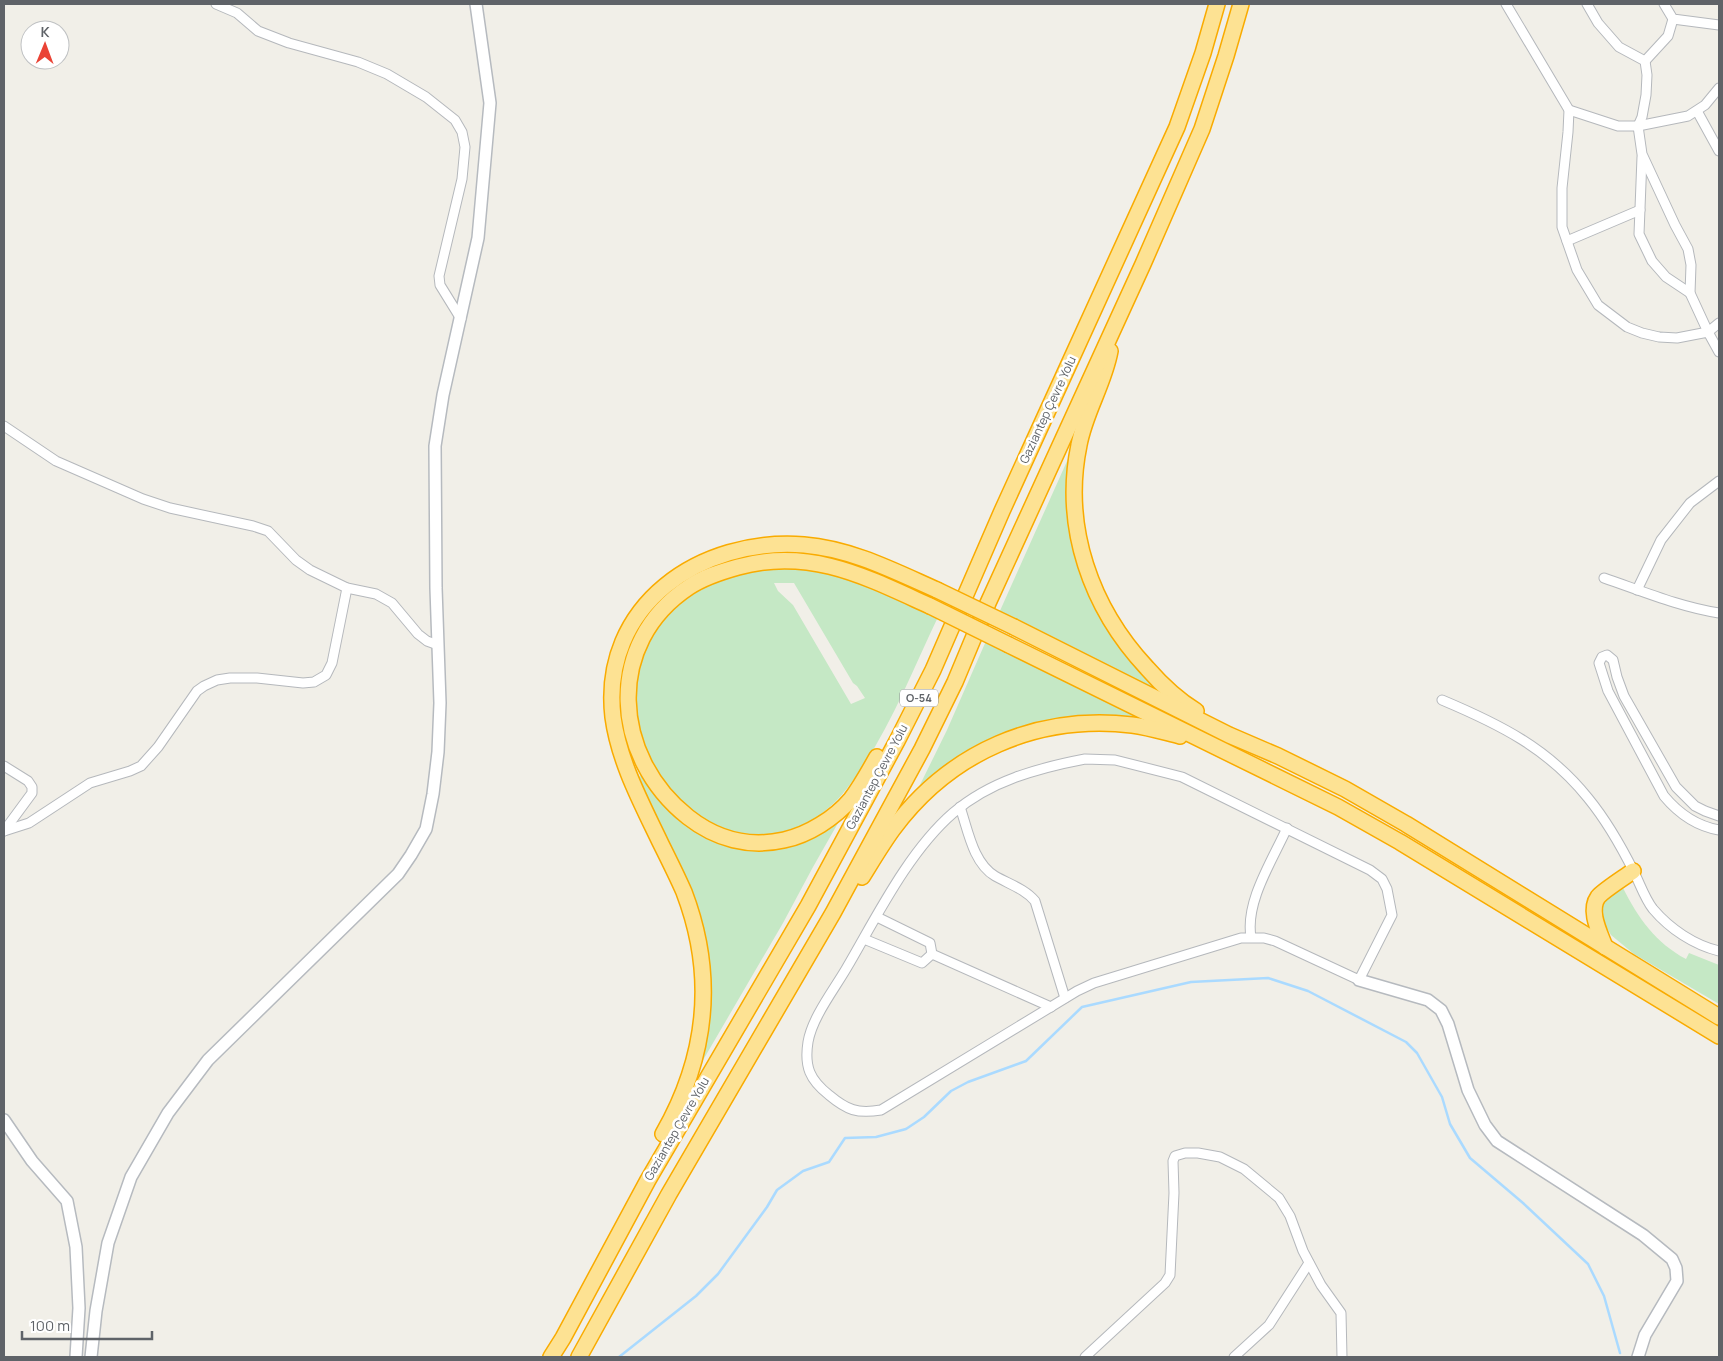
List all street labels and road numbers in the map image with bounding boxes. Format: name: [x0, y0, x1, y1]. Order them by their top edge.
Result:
street label: Gaziantep Çevre Yolu: [1015, 353, 1080, 466]
road number: O-54: [900, 690, 938, 706]
street label: Gaziantep Çevre Yolu: [842, 721, 911, 832]
street label: Gaziantep Çevre Yolu: [640, 1074, 713, 1184]

